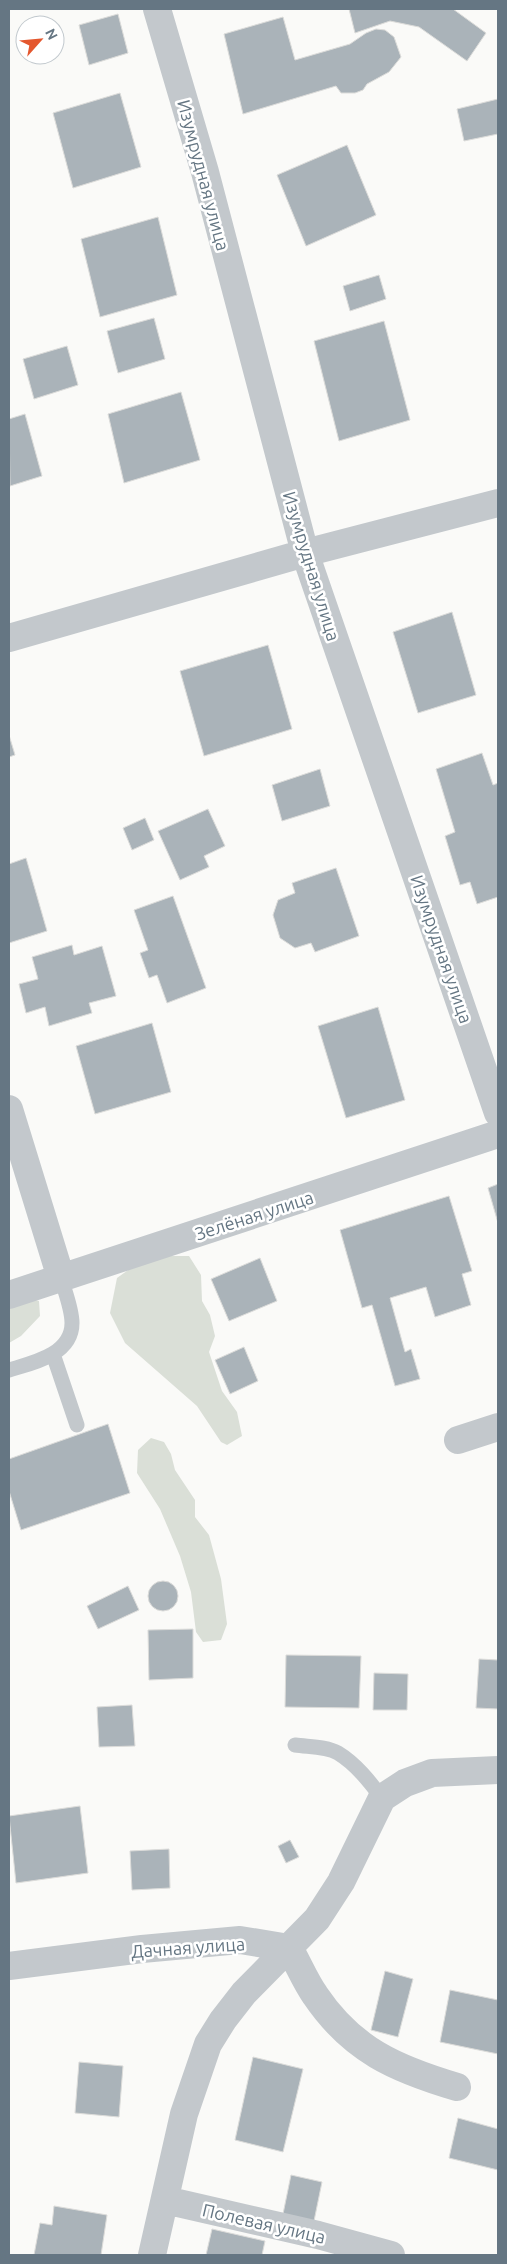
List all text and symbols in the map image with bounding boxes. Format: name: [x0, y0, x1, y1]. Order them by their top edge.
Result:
north arrow: [15, 15, 65, 65]
text: N: [42, 26, 61, 42]
street label: Изумрудная улица: [174, 97, 234, 253]
street label: Изумрудная улица: [280, 489, 344, 643]
street label: Изумрудная улица: [407, 872, 477, 1026]
street label: Зелёная улица: [192, 1186, 316, 1244]
street label: Дачная улица: [130, 1933, 246, 1961]
street label: Полевая улица: [201, 2199, 327, 2247]

